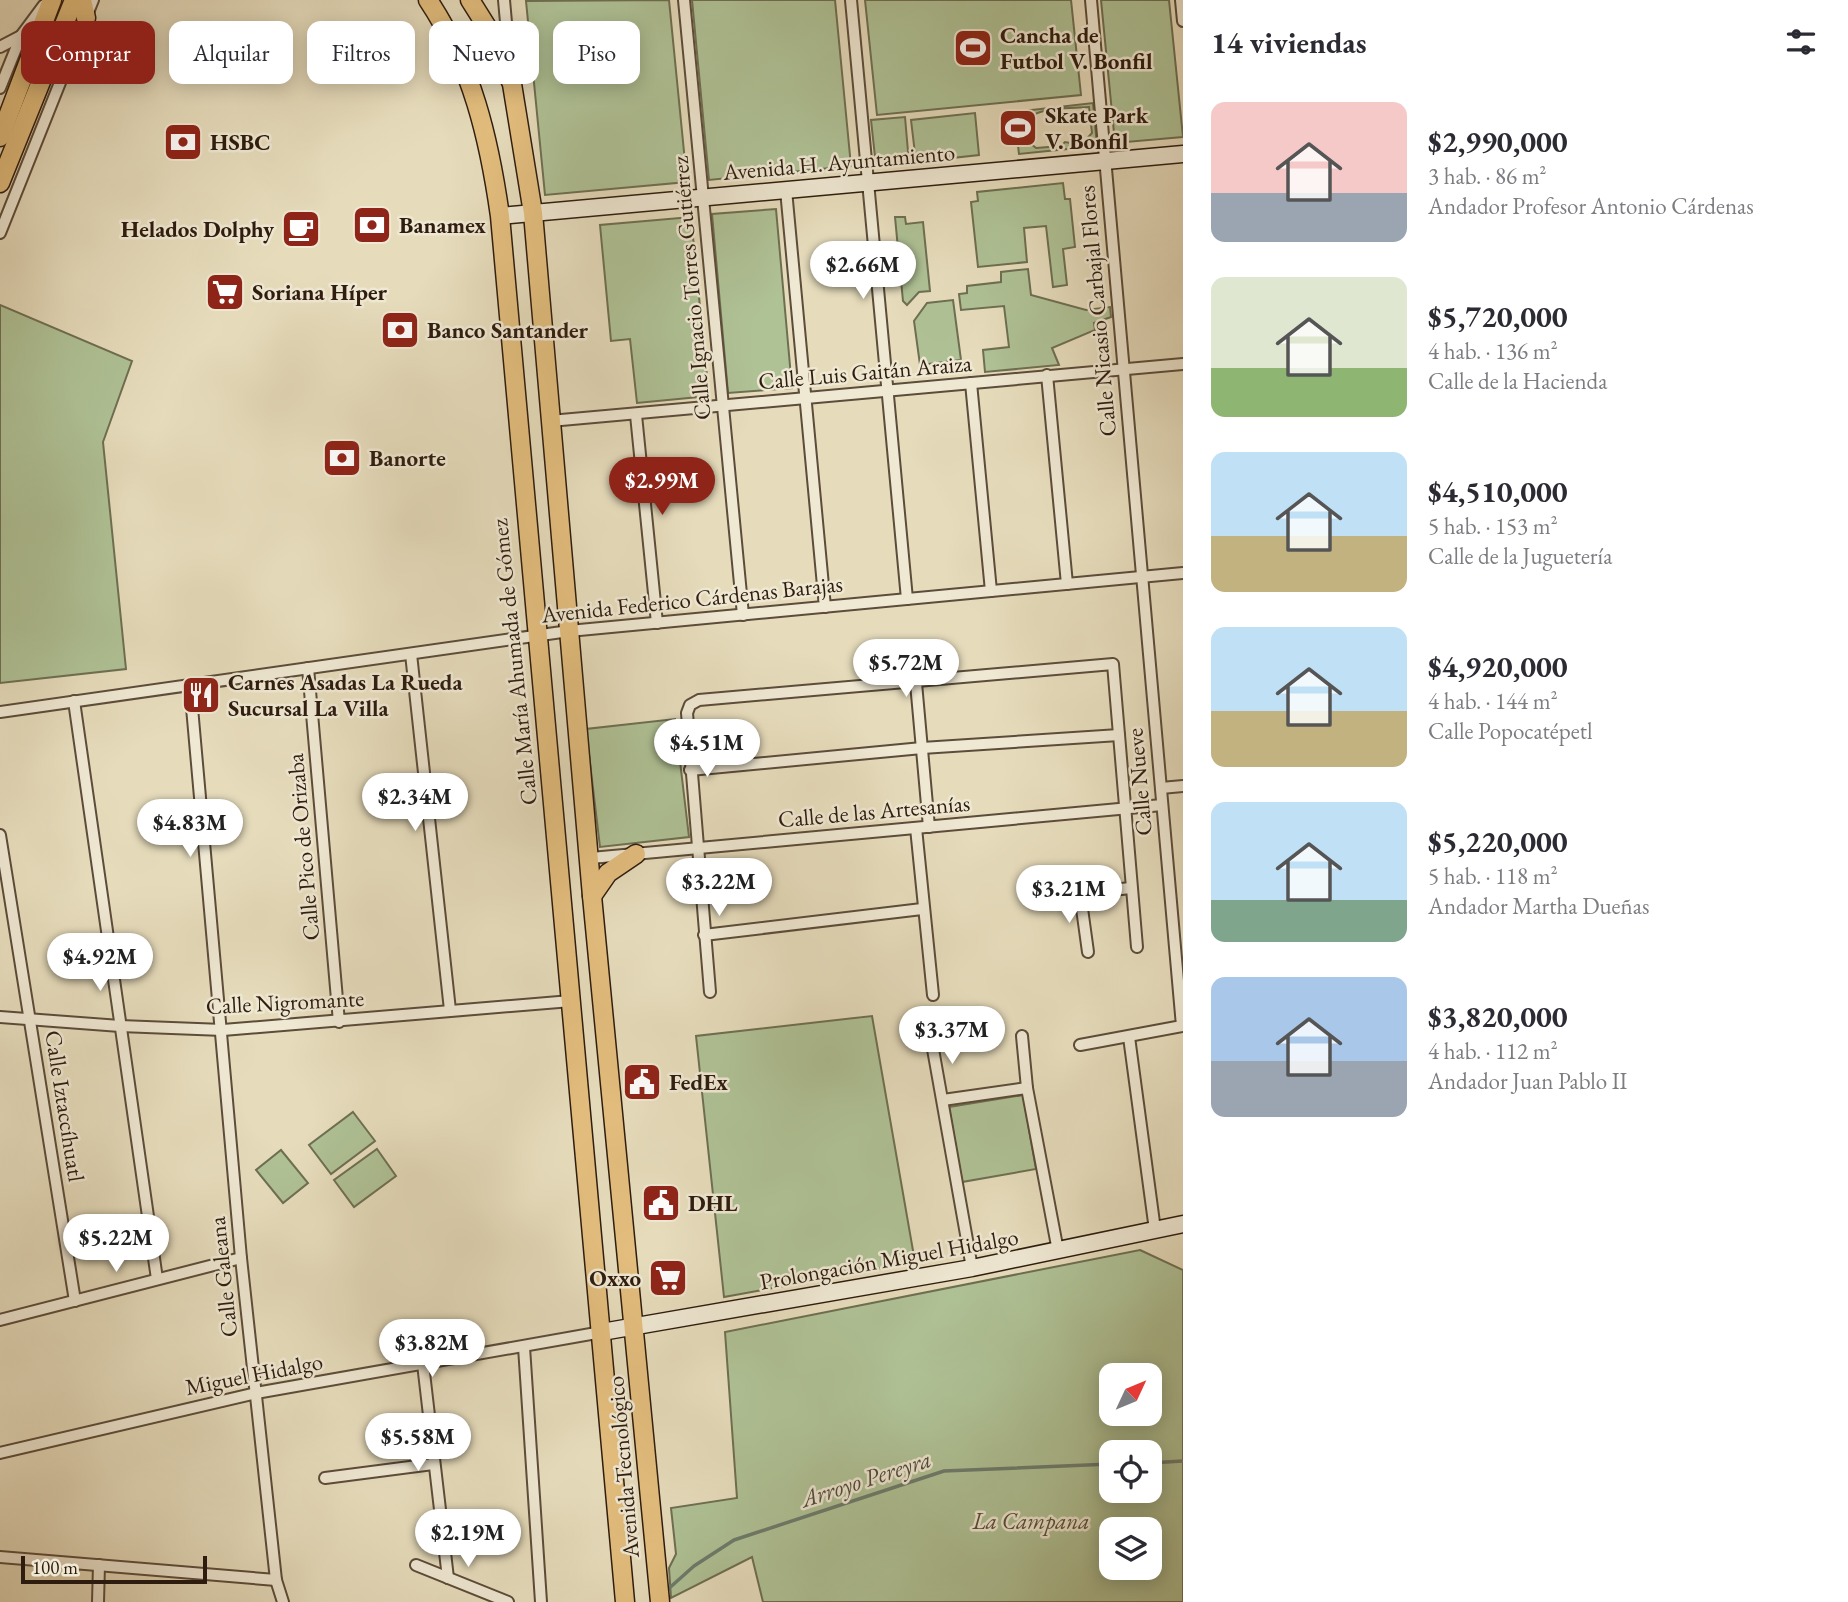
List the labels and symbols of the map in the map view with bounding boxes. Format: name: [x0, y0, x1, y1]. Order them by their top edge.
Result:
place label: Cancha de Futbol V. Bonfil: [1000, 20, 1153, 76]
sports icon: Cancha de Futbol V. Bonfil: [952, 27, 994, 69]
place label: Skate Park V. Bonfil: [1045, 100, 1149, 156]
sports icon: Skate Park V. Bonfil: [997, 107, 1039, 149]
bank icon: HSBC: [162, 121, 204, 163]
place label: HSBC: [210, 127, 271, 157]
street label: Avenida H. Ayuntamiento: [721, 137, 956, 187]
street label: Calle Ignacio Torres Gutiérrez: [664, 155, 717, 421]
street label: Calle Nicasio Carbajal Flores: [1071, 184, 1123, 438]
bank icon: Banamex: [351, 204, 393, 246]
cafe icon: Helados Dolphy: [280, 208, 322, 250]
place label: Banamex: [399, 210, 486, 240]
place label: Helados Dolphy: [121, 214, 275, 244]
pin: $2.66M: [806, 242, 920, 301]
supermarket icon: Soriana Híper: [204, 271, 246, 313]
place label: Soriana Híper: [252, 277, 388, 307]
bank icon: Banco Santander: [379, 309, 421, 351]
place label: Banco Santander: [427, 315, 589, 345]
street label: Calle Luis Gaitán Araiza: [757, 348, 974, 396]
bank icon: Banorte: [321, 437, 363, 479]
place label: Banorte: [369, 443, 446, 473]
pin: $2.99M: [605, 458, 719, 517]
street label: Calle María Ahumada de Gómez: [484, 517, 544, 807]
street label: Avenida Federico Cárdenas Barajas: [539, 568, 844, 630]
pin: $5.72M: [849, 640, 963, 699]
place label: Carnes Asadas La Rueda Sucursal La Villa: [228, 667, 463, 723]
restaurant icon: Carnes Asadas La Rueda Sucursal La Villa: [180, 674, 222, 716]
pin: $4.51M: [650, 720, 764, 779]
street label: Calle Nueve: [1119, 727, 1159, 837]
street label: Calle Pico de Orizaba: [280, 751, 326, 942]
pin: $2.34M: [358, 774, 472, 833]
street label: Calle de las Artesanías: [777, 788, 971, 834]
pin: $4.83M: [133, 800, 247, 859]
pin: $3.22M: [662, 858, 776, 918]
pin: $3.21M: [1012, 866, 1126, 925]
pin: $4.92M: [43, 934, 157, 993]
street label: Calle Nigromante: [205, 983, 365, 1021]
pin: $3.37M: [895, 1006, 1009, 1066]
street label: Calle Iztaccíhuatl: [38, 1028, 92, 1184]
public building icon: FedEx: [621, 1061, 663, 1103]
place label: FedEx: [669, 1067, 728, 1097]
public building icon: DHL: [640, 1182, 682, 1224]
place label: DHL: [688, 1188, 738, 1218]
pin: $5.22M: [59, 1214, 173, 1274]
street label: Calle Galeana: [202, 1214, 244, 1339]
street label: Prolongación Miguel Hidalgo: [757, 1221, 1021, 1297]
supermarket icon: Oxxo: [647, 1257, 689, 1299]
place label: Oxxo: [589, 1263, 641, 1293]
pin: $3.82M: [375, 1320, 489, 1379]
street label: Miguel Hidalgo: [183, 1346, 325, 1402]
north arrow: [1099, 1363, 1162, 1426]
street label: Avenida Tecnológico: [600, 1375, 646, 1560]
pin: $5.58M: [361, 1414, 475, 1473]
water label: Arroyo Pereyra: [795, 1443, 935, 1515]
park label: La Campana: [971, 1506, 1090, 1536]
pin: $2.19M: [411, 1510, 525, 1569]
scale bar: [21, 1553, 206, 1585]

